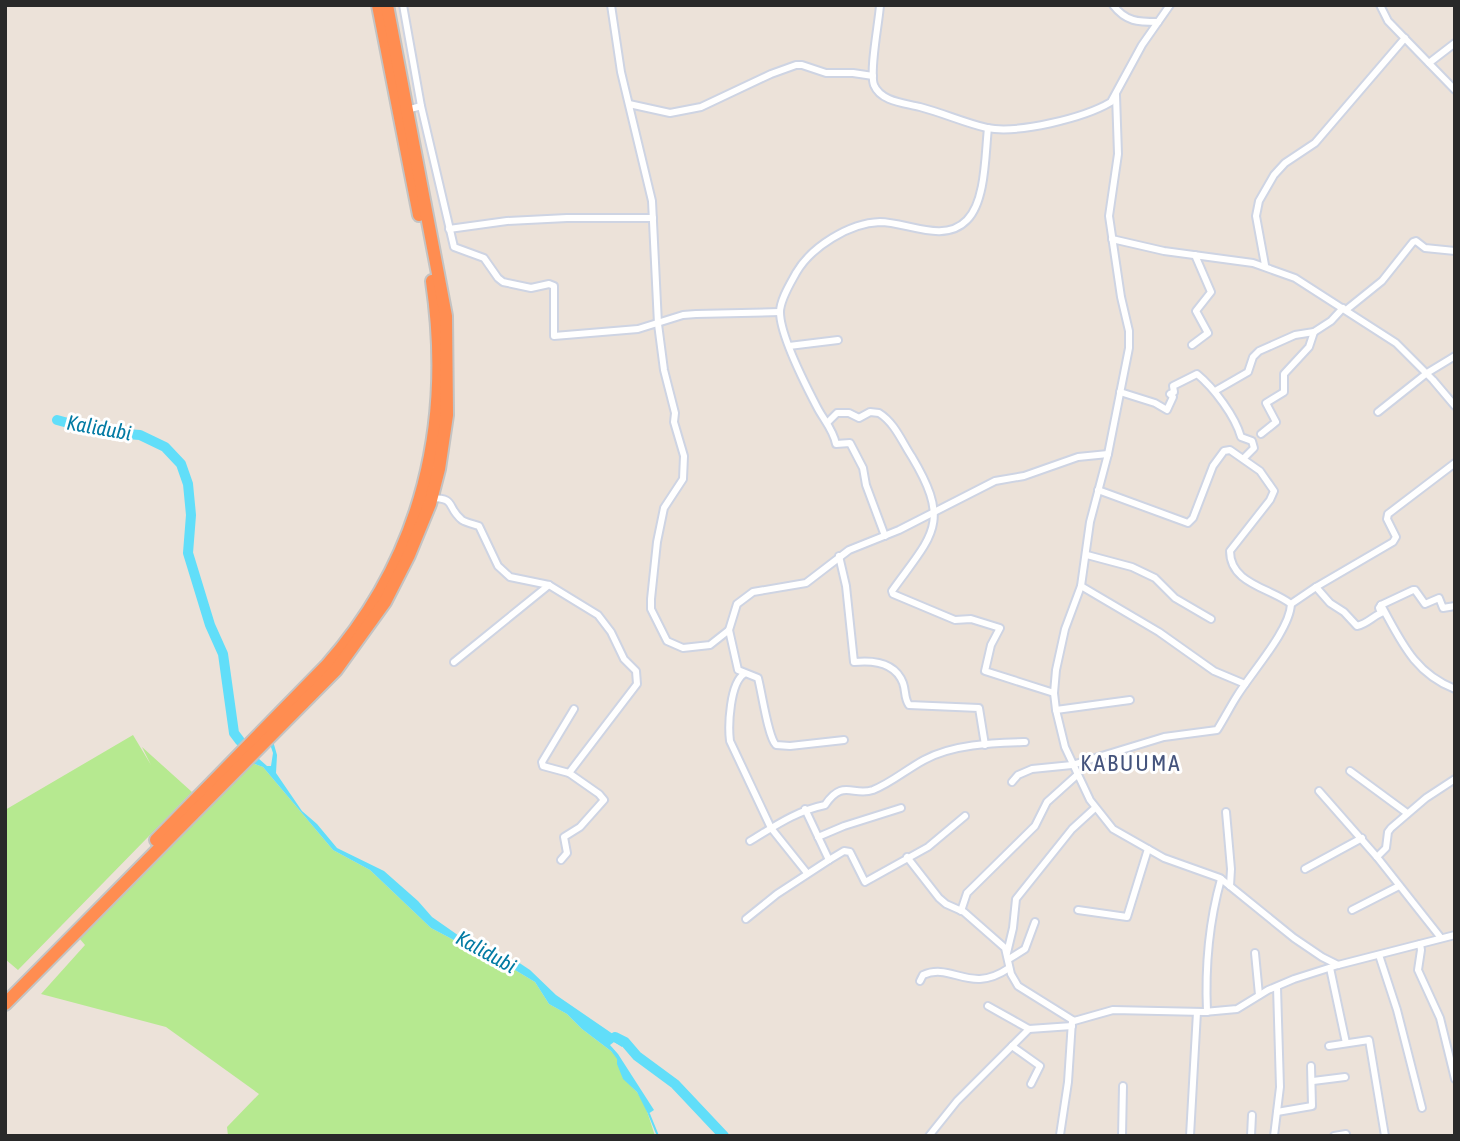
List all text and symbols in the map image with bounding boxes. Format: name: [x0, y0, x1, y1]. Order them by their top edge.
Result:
water label: Kalidubi: [65, 410, 133, 444]
district label: KABUUMA: [1080, 750, 1182, 776]
water label: Kalidubi: [452, 925, 521, 977]

